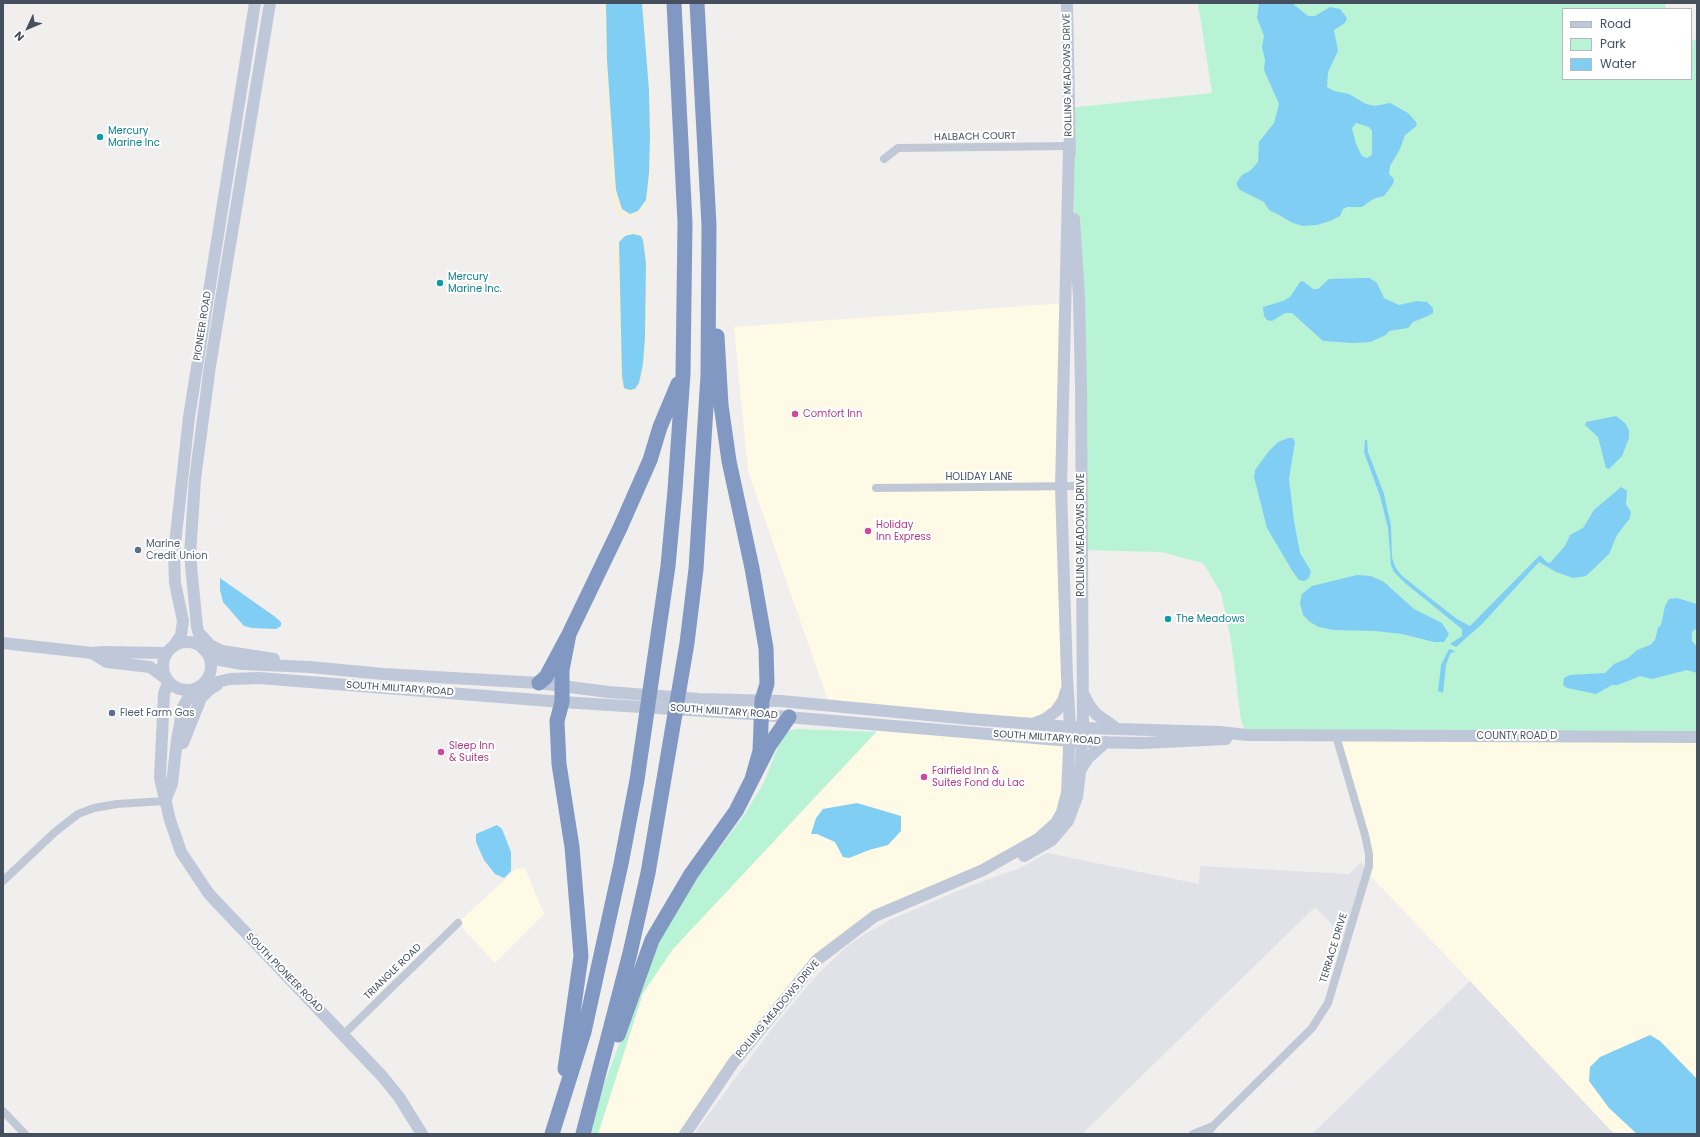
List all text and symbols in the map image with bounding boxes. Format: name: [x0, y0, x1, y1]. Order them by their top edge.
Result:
north arrow: [8, 8, 48, 48]
legend: [1562, 8, 1692, 80]
street label: ROLLING MEADOWS DRIVE: [1061, 13, 1075, 137]
text: Road: [1600, 15, 1631, 32]
text: N: [11, 28, 28, 45]
text: Park: [1600, 35, 1626, 52]
text: Water: [1600, 55, 1636, 72]
place label: Mercury Marine Inc: [108, 125, 160, 148]
street label: HALBACH COURT: [934, 130, 1016, 144]
marker: Mercury Marine Inc: [95, 132, 105, 142]
place label: Mercury Marine Inc.: [448, 271, 502, 294]
marker: Mercury Marine Inc.: [435, 278, 445, 288]
street label: PIONEER ROAD: [192, 291, 214, 361]
place label: Comfort Inn: [803, 408, 862, 420]
marker: Comfort Inn: [790, 409, 800, 419]
street label: HOLIDAY LANE: [945, 471, 1013, 483]
street label: ROLLING MEADOWS DRIVE: [1075, 473, 1087, 597]
place label: Holiday Inn Express: [876, 519, 931, 542]
marker: Holiday Inn Express: [863, 526, 873, 536]
place label: Marine Credit Union: [146, 538, 208, 562]
marker: Marine Credit Union: [133, 545, 143, 555]
place label: The Meadows: [1176, 613, 1245, 625]
marker: The Meadows: [1163, 614, 1173, 624]
street label: SOUTH MILITARY ROAD: [346, 679, 454, 699]
street label: SOUTH MILITARY ROAD: [670, 702, 778, 722]
place label: Fleet Farm Gas: [120, 707, 194, 719]
marker: Fleet Farm Gas: [107, 708, 117, 718]
street label: SOUTH MILITARY ROAD: [993, 728, 1101, 748]
street label: COUNTY ROAD D: [1477, 730, 1557, 742]
place label: Sleep Inn & Suites: [449, 740, 494, 764]
marker: Sleep Inn & Suites: [436, 747, 446, 757]
place label: Fairfield Inn & Suites Fond du Lac: [932, 765, 1025, 788]
marker: Fairfield Inn & Suites Fond du Lac: [919, 772, 929, 782]
street label: TERRACE DRIVE: [1318, 912, 1350, 984]
street label: SOUTH PIONEER ROAD: [243, 931, 325, 1015]
street label: TRIANGLE ROAD: [362, 942, 424, 1002]
street label: ROLLING MEADOWS DRIVE: [734, 958, 822, 1060]

